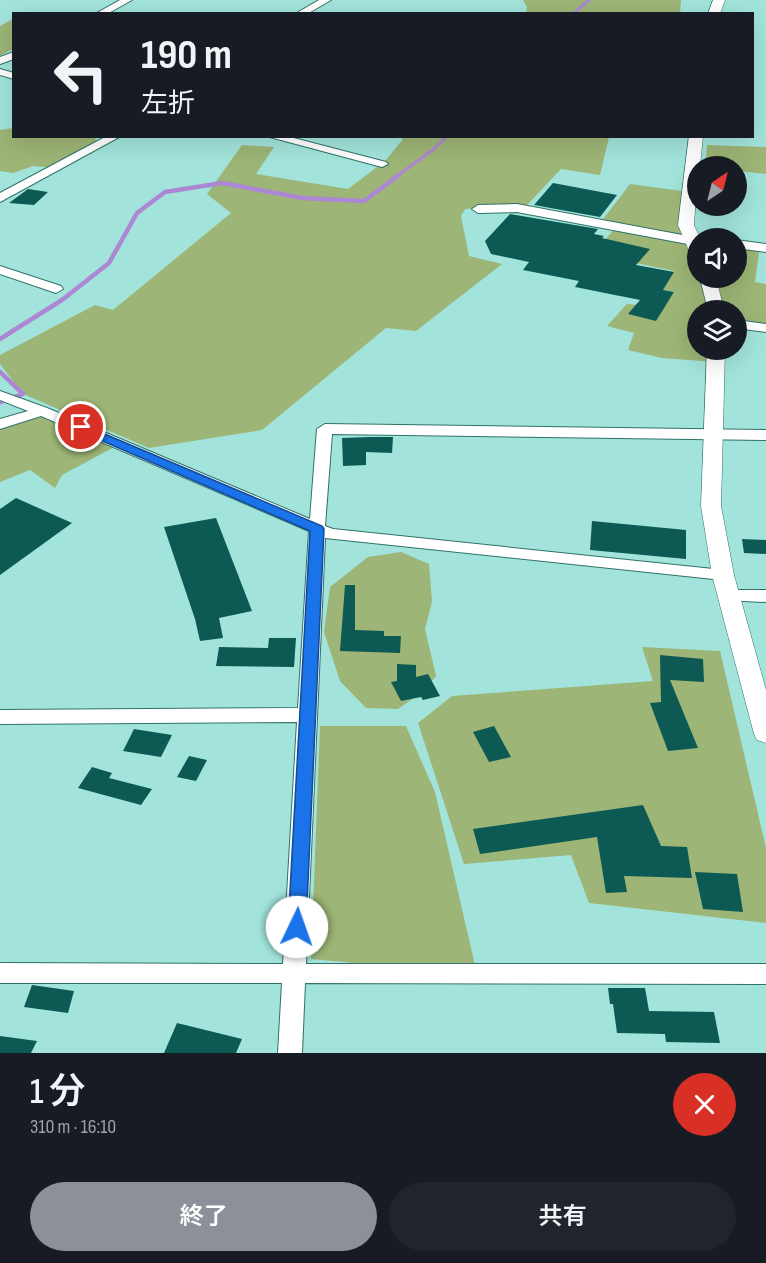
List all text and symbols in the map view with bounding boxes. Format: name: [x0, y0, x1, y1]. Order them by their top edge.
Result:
text: 190 m: [141, 30, 232, 81]
icon: left: [42, 36, 120, 114]
text: 左折: [141, 88, 195, 120]
north arrow: [687, 156, 747, 216]
map controls: [687, 156, 747, 360]
button: sound: [687, 228, 747, 288]
button: layers: [687, 300, 747, 360]
pin: [55, 401, 106, 452]
icon: arrive: [64, 410, 97, 443]
position arrow: [265, 895, 329, 959]
text: 1 分: [30, 1071, 85, 1114]
button: close: [673, 1073, 736, 1136]
text: 310 m · 16:10: [30, 1115, 116, 1139]
button: 終了: [30, 1182, 377, 1251]
button: 共有: [389, 1182, 736, 1251]

